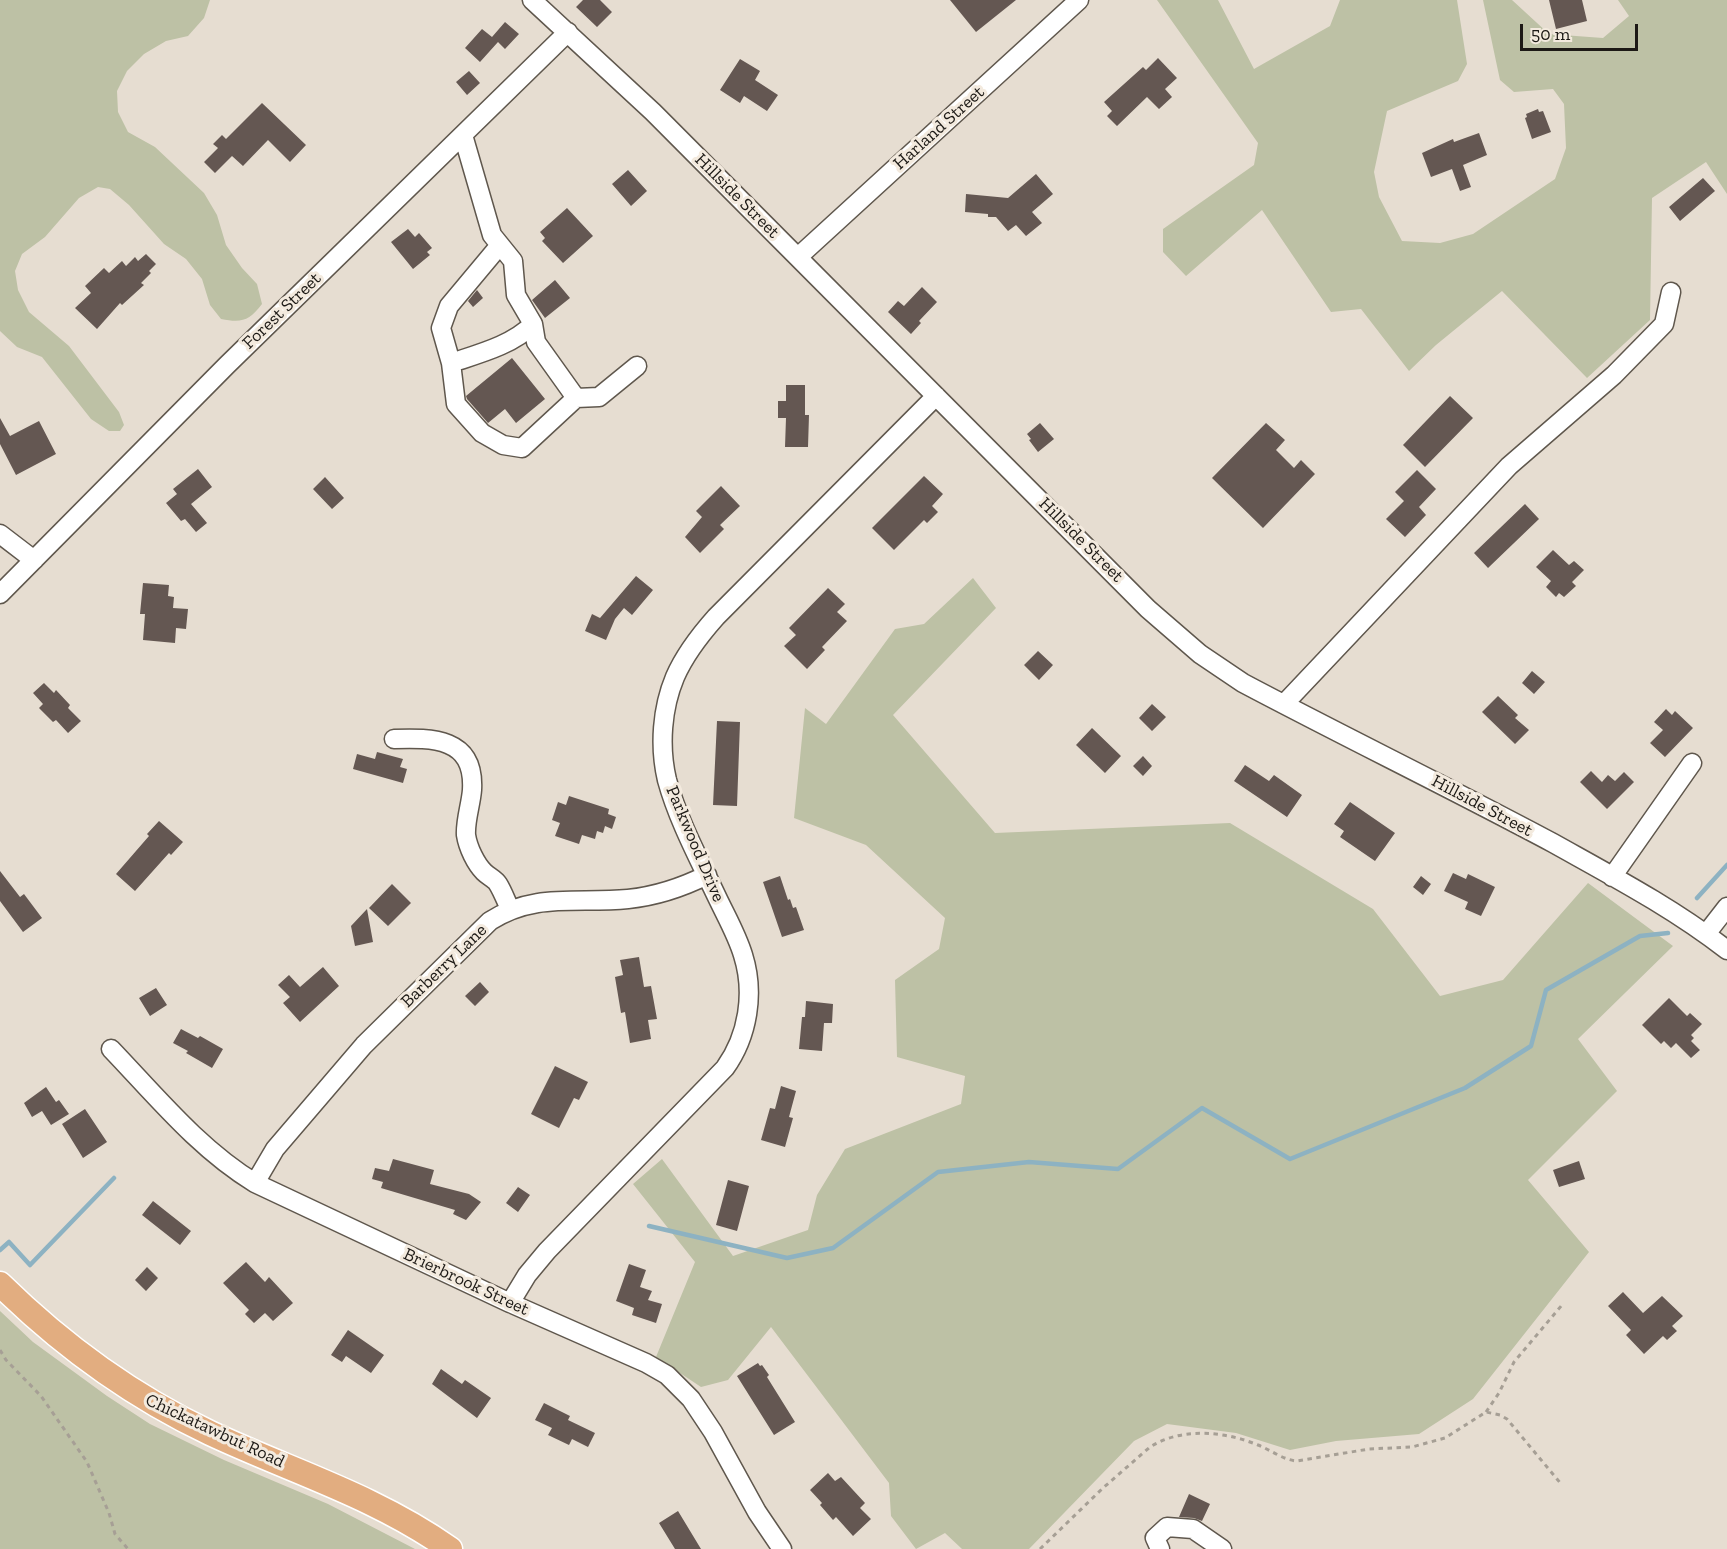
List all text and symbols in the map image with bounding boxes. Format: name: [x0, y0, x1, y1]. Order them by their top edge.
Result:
scale bar: [1523, 12, 1642, 50]
text: 50 m: [1531, 23, 1570, 45]
street label: Harland Street: [889, 82, 989, 174]
street label: Hillside Street: [690, 149, 784, 243]
street label: Forest Street: [238, 268, 326, 354]
street label: Hillside Street: [1034, 493, 1128, 587]
street label: Hillside Street: [1428, 770, 1536, 842]
street label: Parkwood Drive: [661, 783, 729, 905]
street label: Barberry Lane: [397, 920, 491, 1012]
street label: Brierbrook Street: [400, 1243, 532, 1321]
street label: Chickatawbut Road: [142, 1389, 288, 1473]

